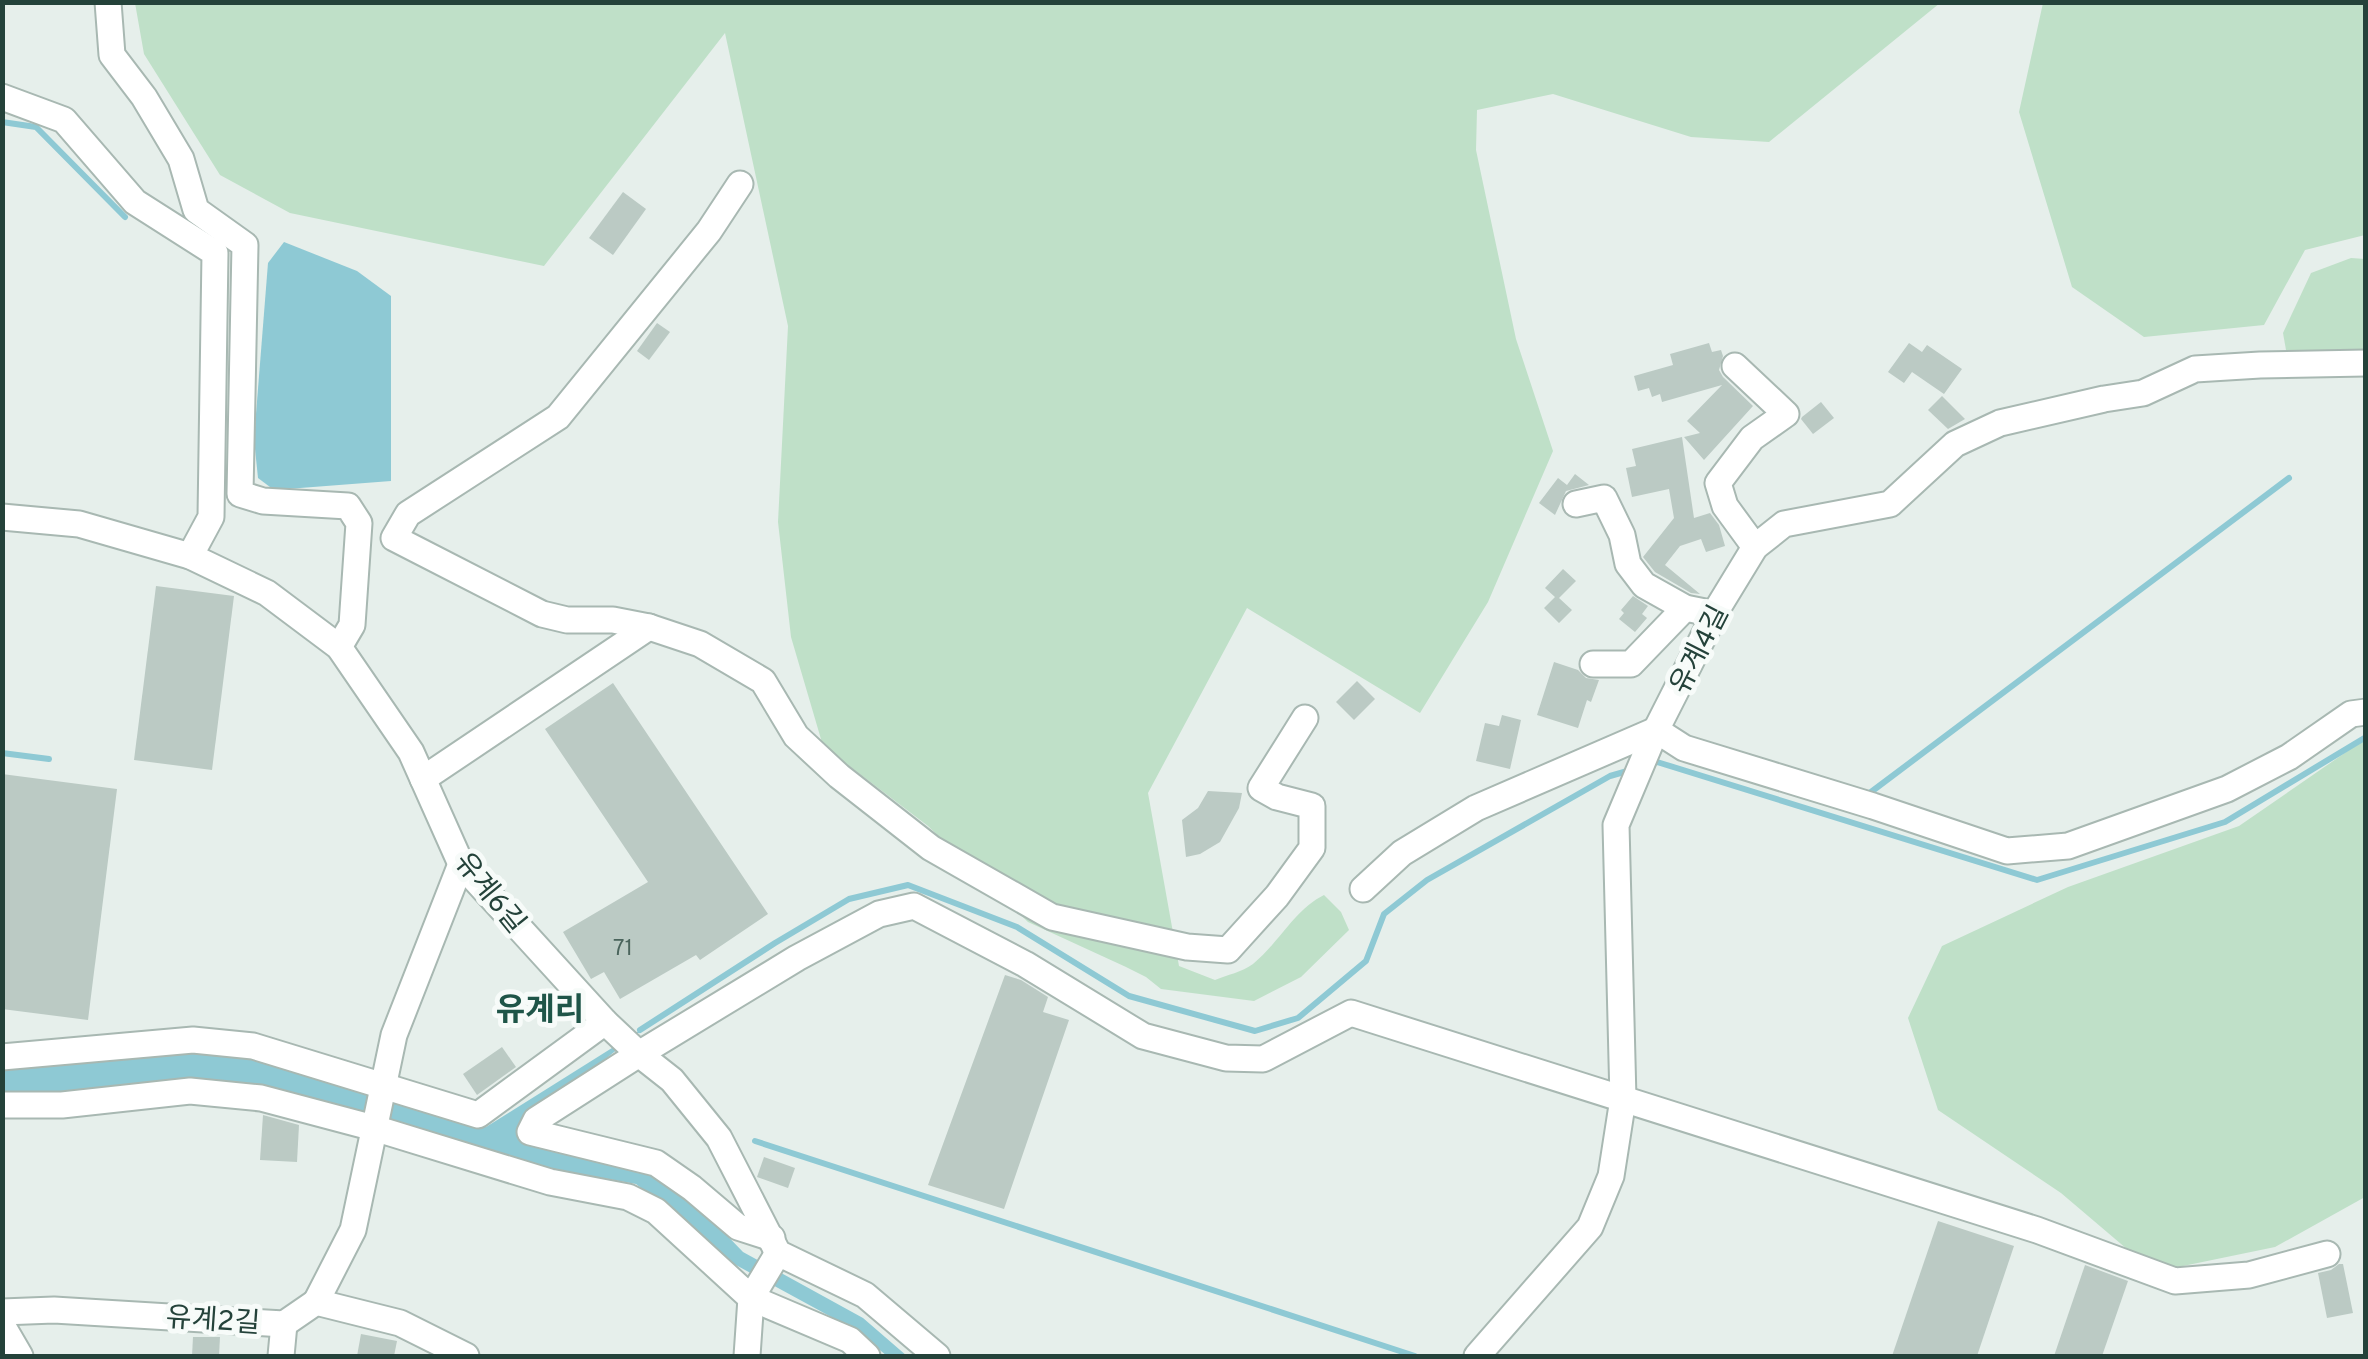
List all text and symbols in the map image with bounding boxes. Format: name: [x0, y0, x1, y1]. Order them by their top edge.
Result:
street label: 유계4길: [1663, 600, 1738, 701]
street label: 유계6길: [445, 846, 532, 942]
house number: 71: [613, 936, 633, 963]
district label: 유계리: [496, 992, 584, 1032]
street label: 유계2길: [164, 1301, 261, 1343]

